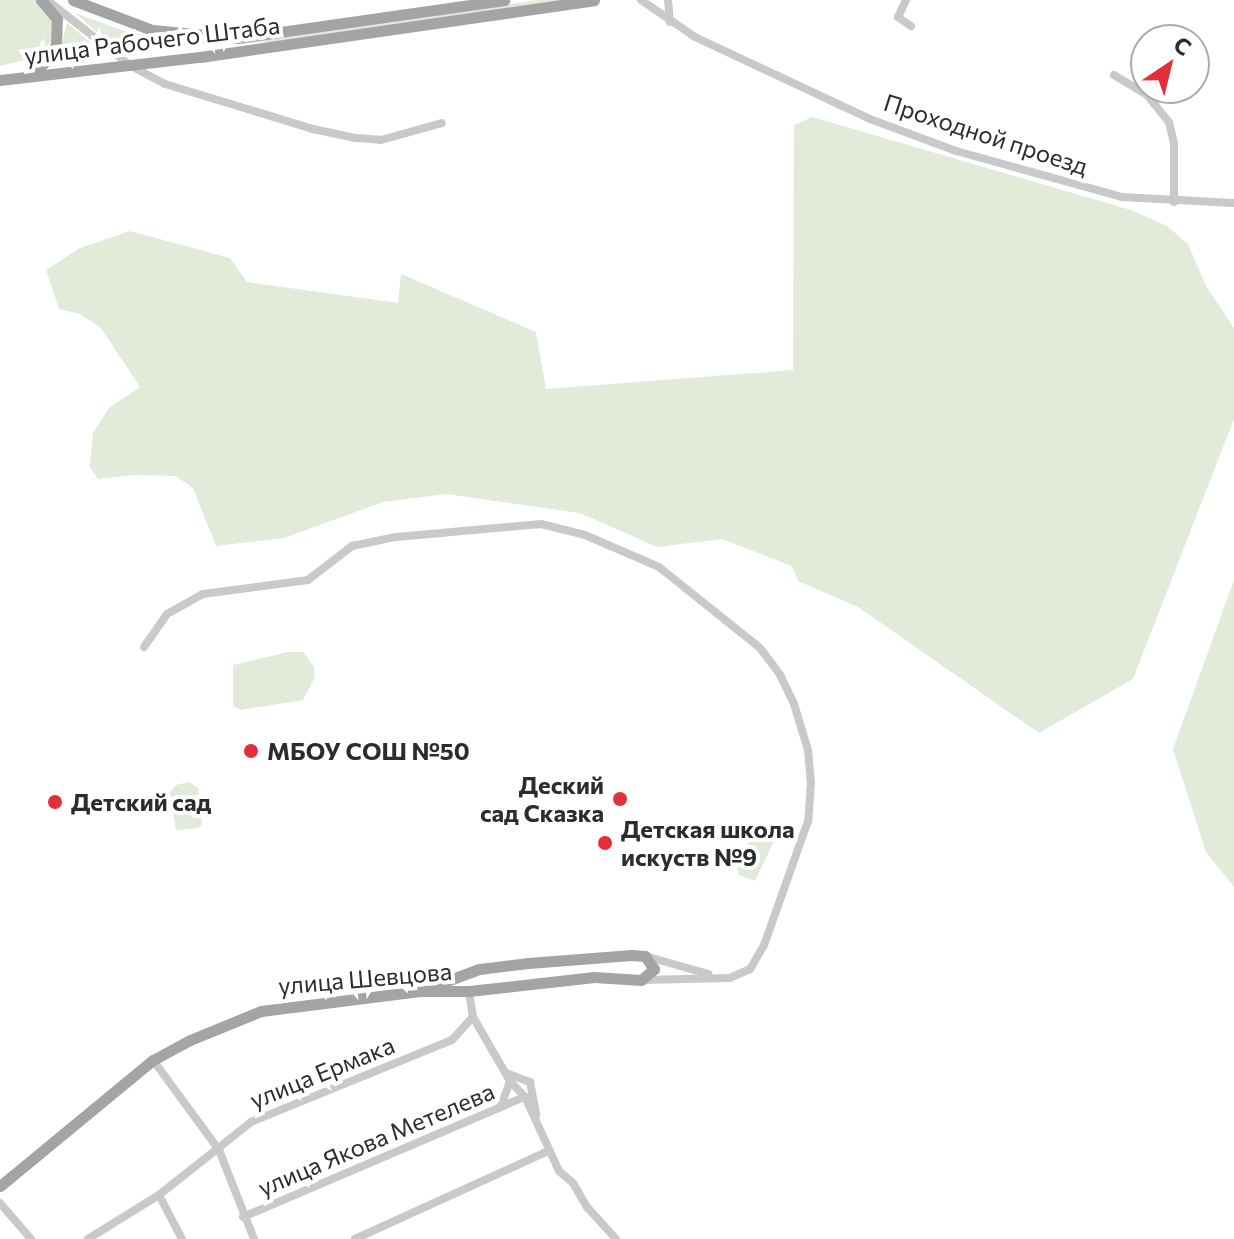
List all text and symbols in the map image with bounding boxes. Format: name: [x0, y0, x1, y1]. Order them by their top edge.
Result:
street label: улица Рабочего Штаба: [23, 10, 281, 70]
north arrow: [1130, 24, 1210, 104]
text: С: [1169, 30, 1197, 61]
street label: Проходной проезд: [880, 87, 1092, 181]
place label: МБОУ СОШ №50: [267, 737, 470, 765]
marker: МБОУ СОШ №50: [242, 742, 260, 760]
place label: Деский сад Сказка: [480, 771, 604, 827]
place label: Детский сад: [71, 788, 211, 816]
marker: Деский сад Сказка: [611, 790, 629, 808]
marker: Детский сад: [46, 793, 64, 811]
place label: Детская школа искуств №9: [621, 815, 794, 871]
marker: Детская школа искуств №9: [596, 834, 614, 852]
street label: улица Шевцова: [277, 956, 453, 1000]
street label: улица Ермака: [246, 1030, 398, 1114]
street label: улица Якова Метелева: [254, 1076, 498, 1202]

